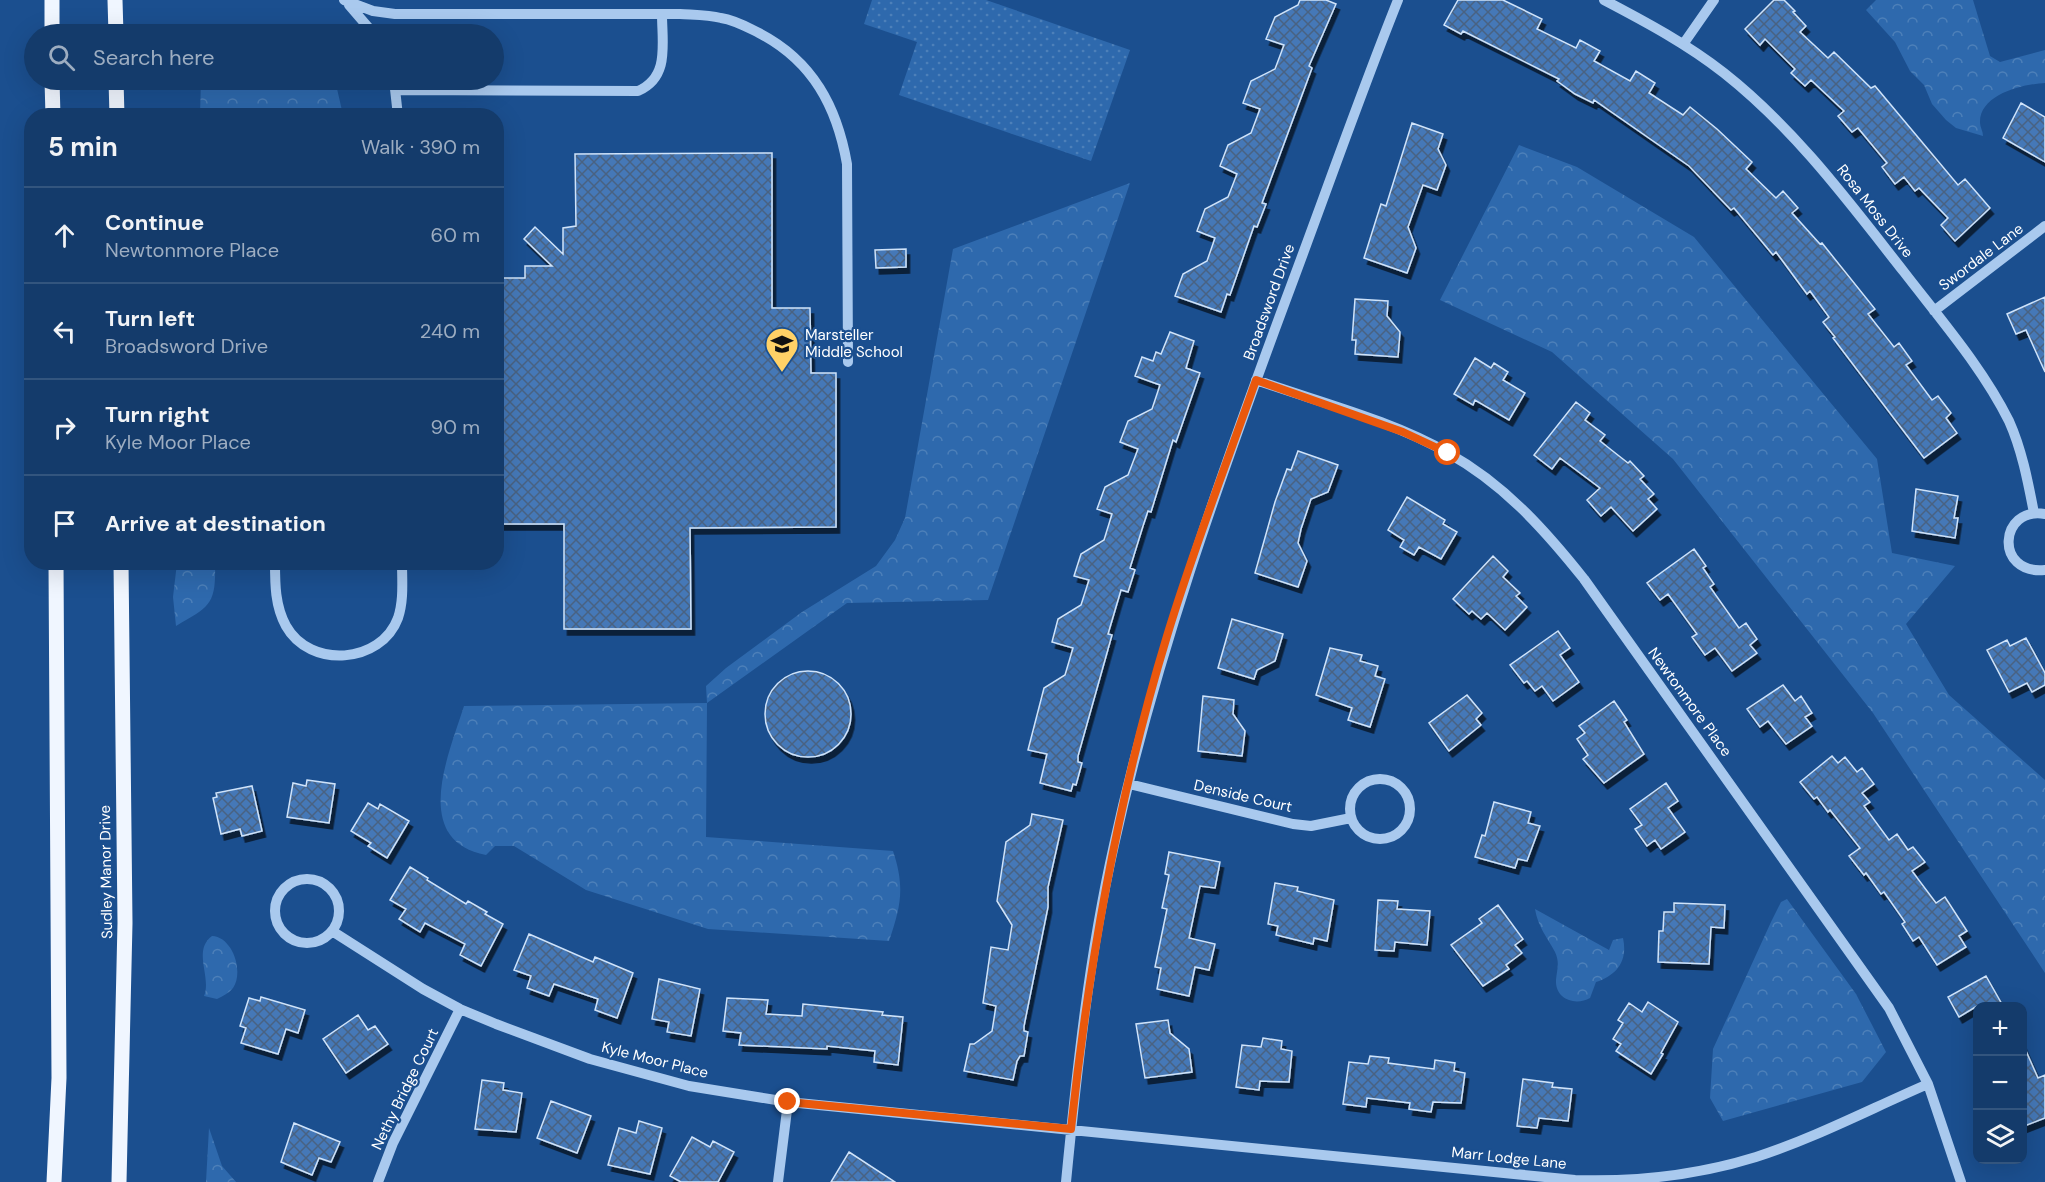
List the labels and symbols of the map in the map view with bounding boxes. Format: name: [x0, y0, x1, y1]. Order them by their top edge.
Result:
street label: Rosa Moss Drive: [1832, 160, 1918, 262]
street label: Swordale Lane: [1935, 219, 2027, 295]
street label: Broadsword Drive: [1239, 241, 1299, 363]
place label: Marsteller Middle School: [805, 325, 903, 362]
school or university icon: Marsteller Middle School: [764, 326, 800, 373]
route start: [1434, 439, 1460, 465]
street label: Newtonmore Place: [1644, 643, 1736, 761]
street label: Denside Court: [1192, 775, 1294, 817]
street label: Sudley Manor Drive: [95, 805, 117, 939]
street label: Nethy Bridge Court: [367, 1025, 443, 1153]
street label: Kyle Moor Place: [599, 1037, 711, 1083]
route end: [774, 1088, 800, 1114]
street label: Marr Lodge Lane: [1451, 1142, 1567, 1174]

